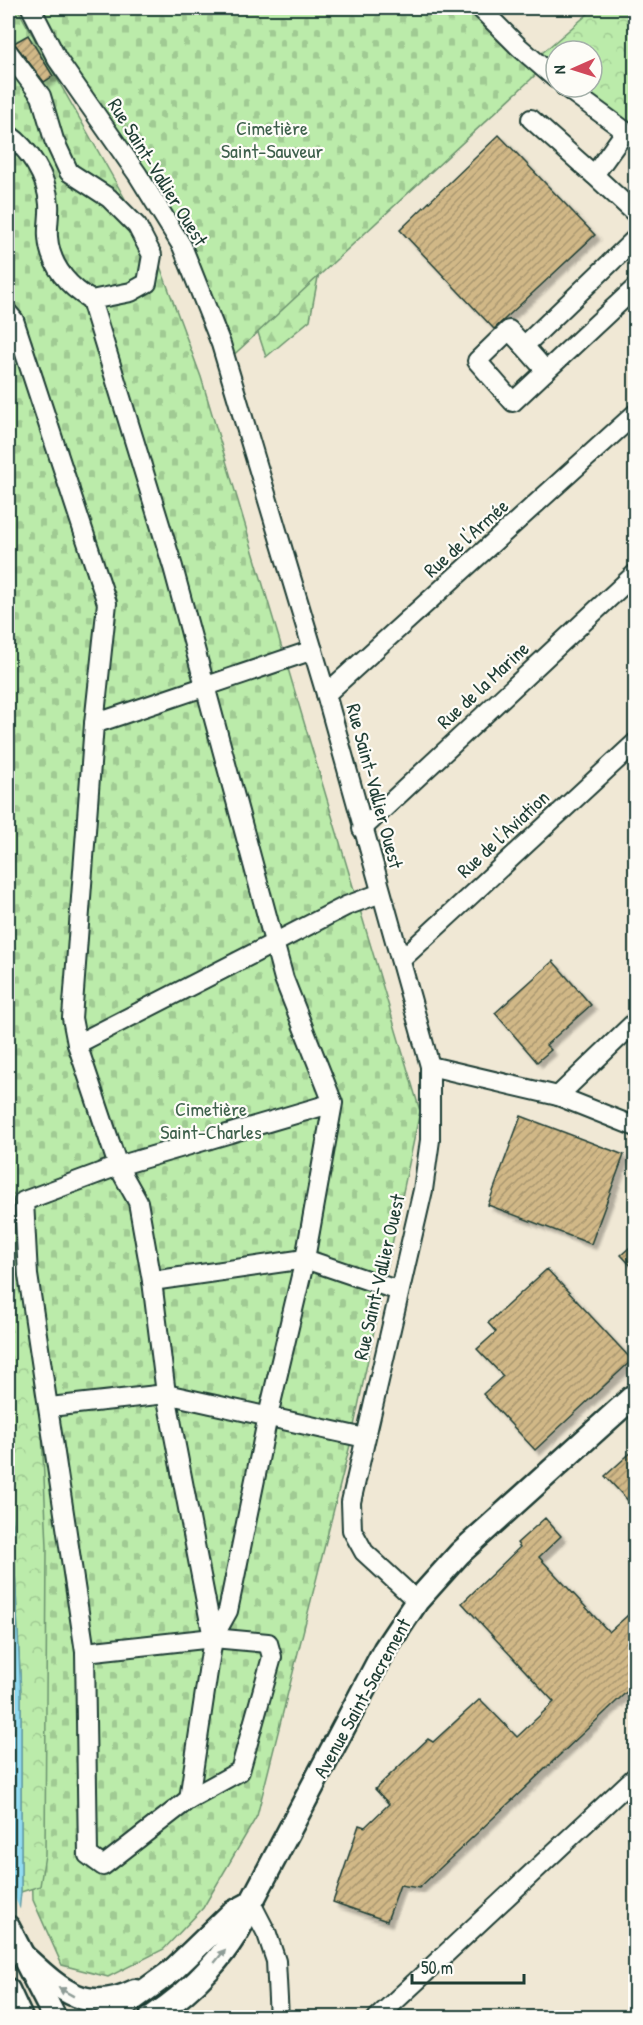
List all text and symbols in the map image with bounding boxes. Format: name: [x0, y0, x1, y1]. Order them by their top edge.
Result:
north arrow: [544, 39, 604, 99]
text: N: [548, 64, 570, 75]
street label: Rue Saint-Vallier Ouest: [102, 93, 215, 252]
park label: Cimetière Saint-Sauveur: [221, 114, 323, 164]
street label: Rue de l'Armée: [417, 492, 514, 583]
street label: Rue de la Marine: [431, 635, 535, 734]
street label: Rue Saint-Vallier Ouest: [341, 701, 411, 872]
street label: Rue de l'Aviation: [451, 784, 555, 883]
park label: Cimetière Saint-Charles: [160, 1095, 262, 1145]
street label: Rue Saint-Vallier Ouest: [346, 1190, 411, 1362]
street label: Avenue Saint-Sacrement: [306, 1612, 417, 1782]
scale bar: [412, 1947, 524, 1985]
one-way arrow: [213, 1948, 226, 1964]
text: 50 m: [421, 1955, 453, 1980]
one-way arrow: [57, 1987, 74, 1997]

